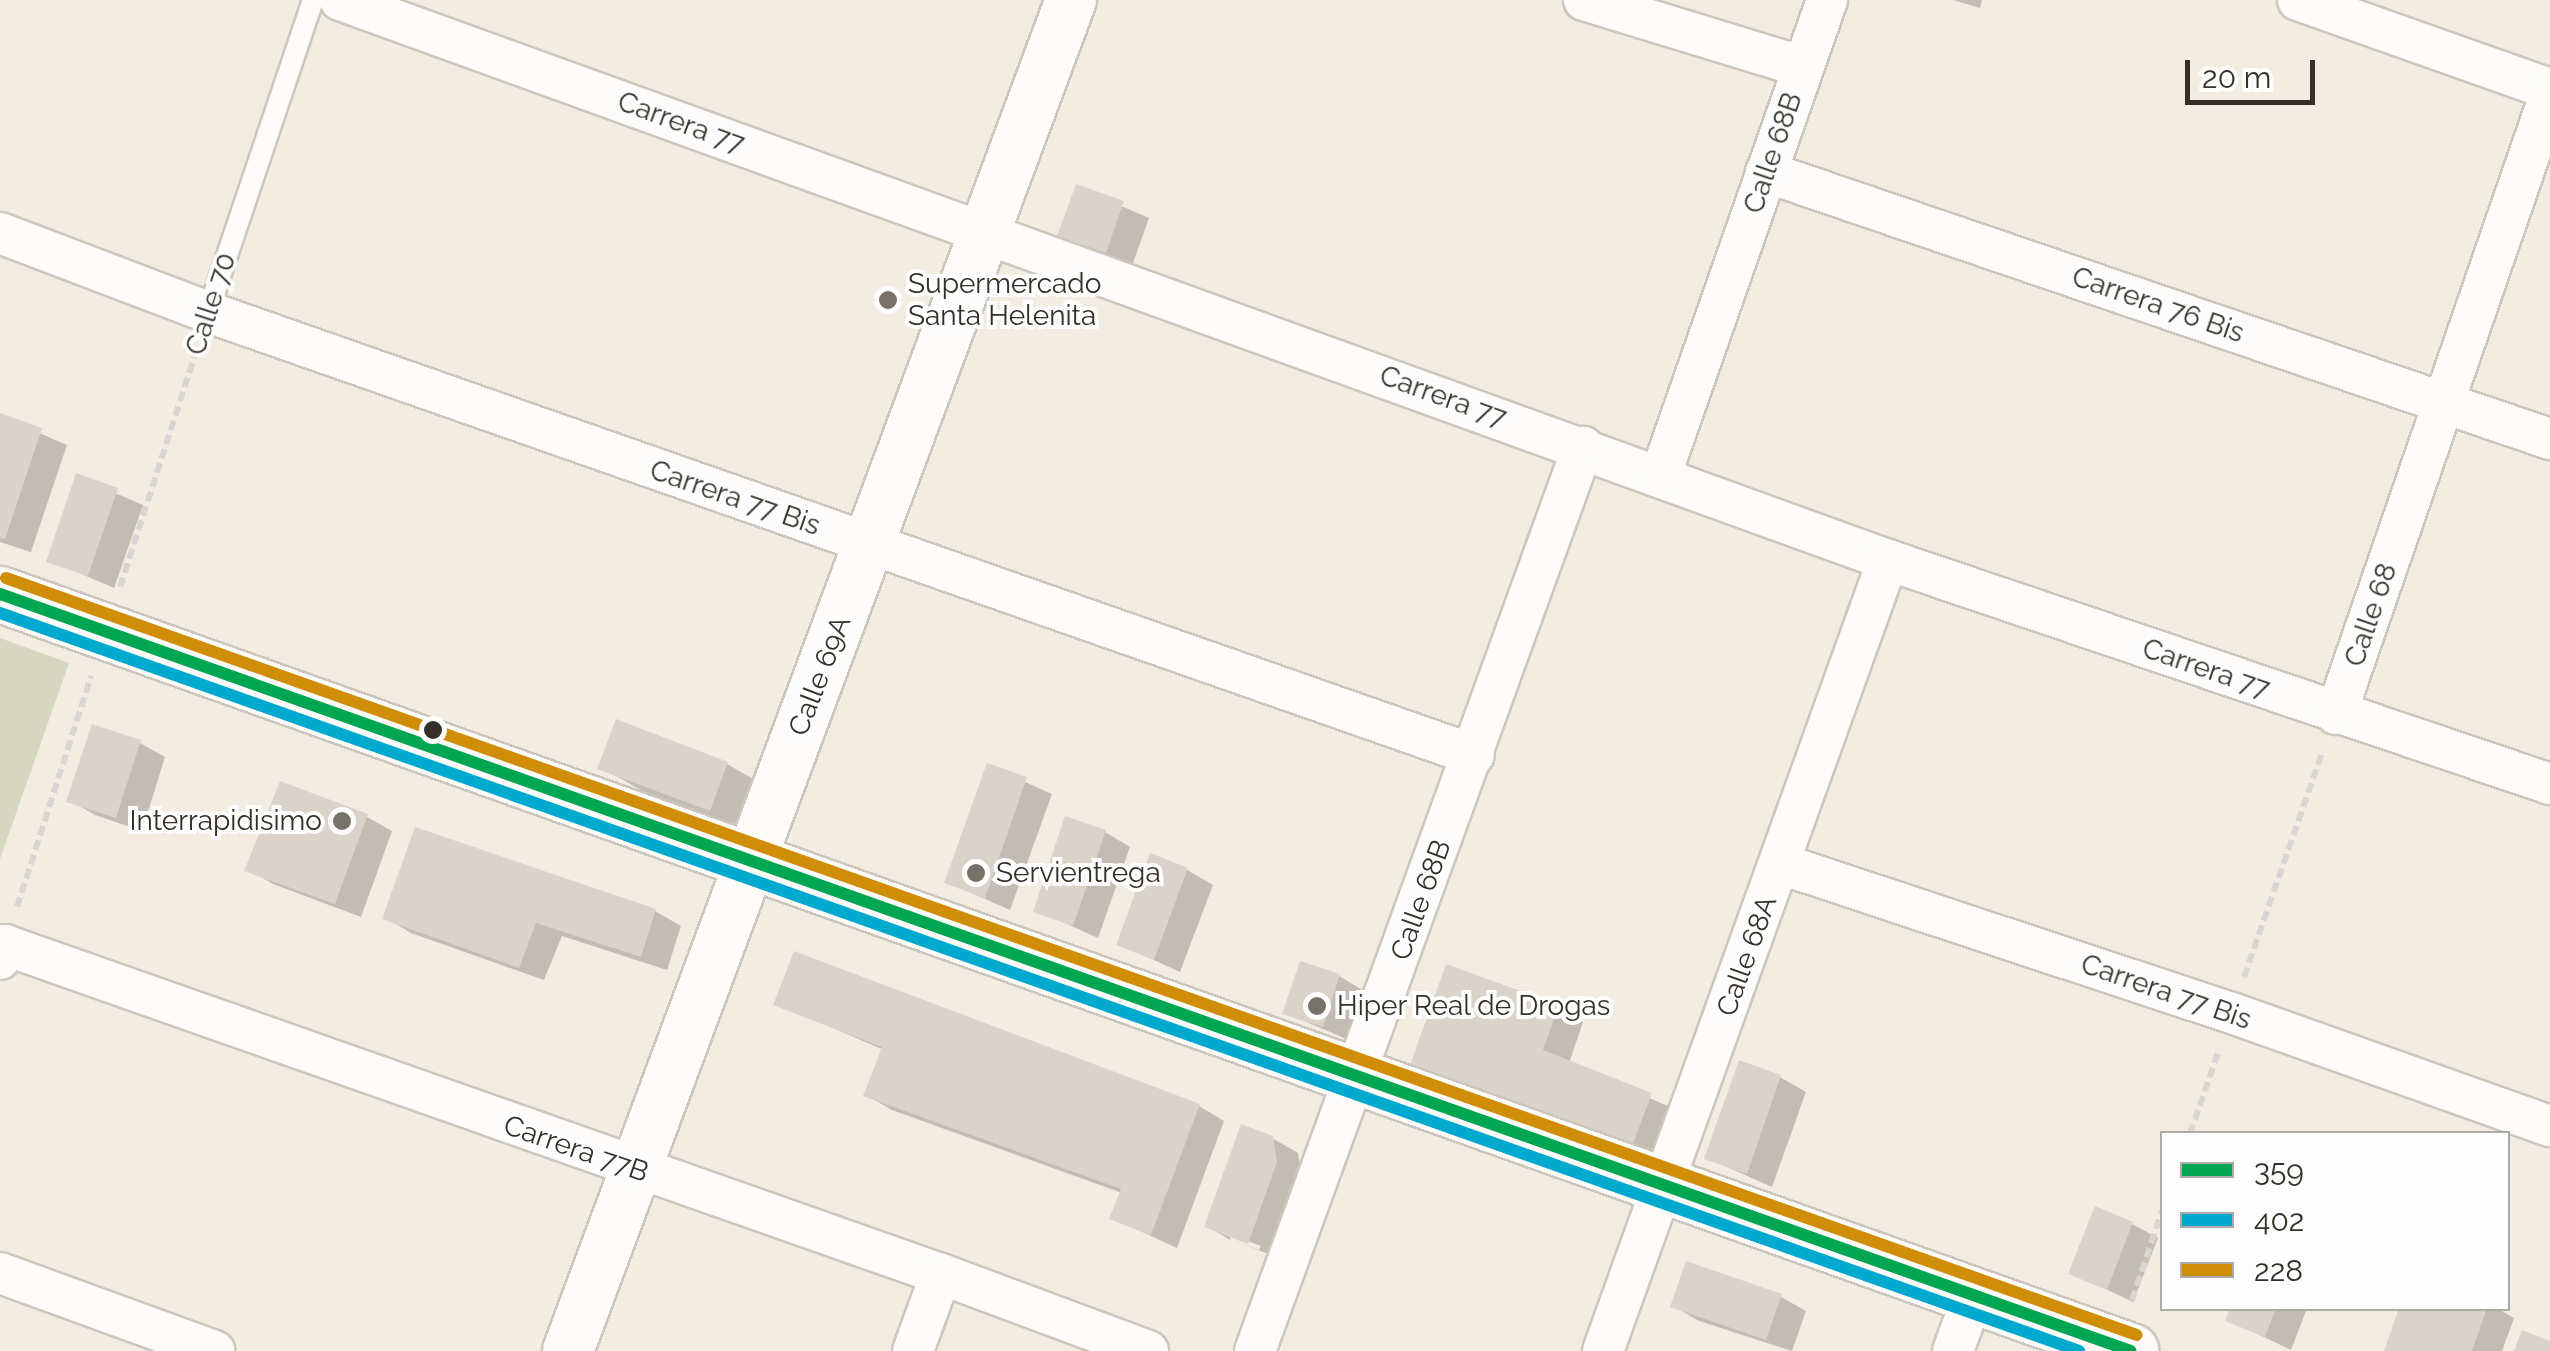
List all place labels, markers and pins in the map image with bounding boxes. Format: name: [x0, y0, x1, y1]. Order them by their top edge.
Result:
place label: Supermercado Santa Helenita: [908, 267, 1101, 333]
marker: Supermercado Santa Helenita: [877, 289, 899, 311]
unlabelled marker: [423, 720, 443, 740]
place label: Interrapidisimo: [130, 804, 322, 838]
marker: Interrapidisimo: [331, 810, 353, 832]
place label: Servientrega: [996, 856, 1161, 890]
marker: Servientrega: [965, 862, 987, 884]
place label: Hiper Real de Drogas: [1337, 989, 1612, 1023]
marker: Hiper Real de Drogas: [1306, 995, 1328, 1017]

